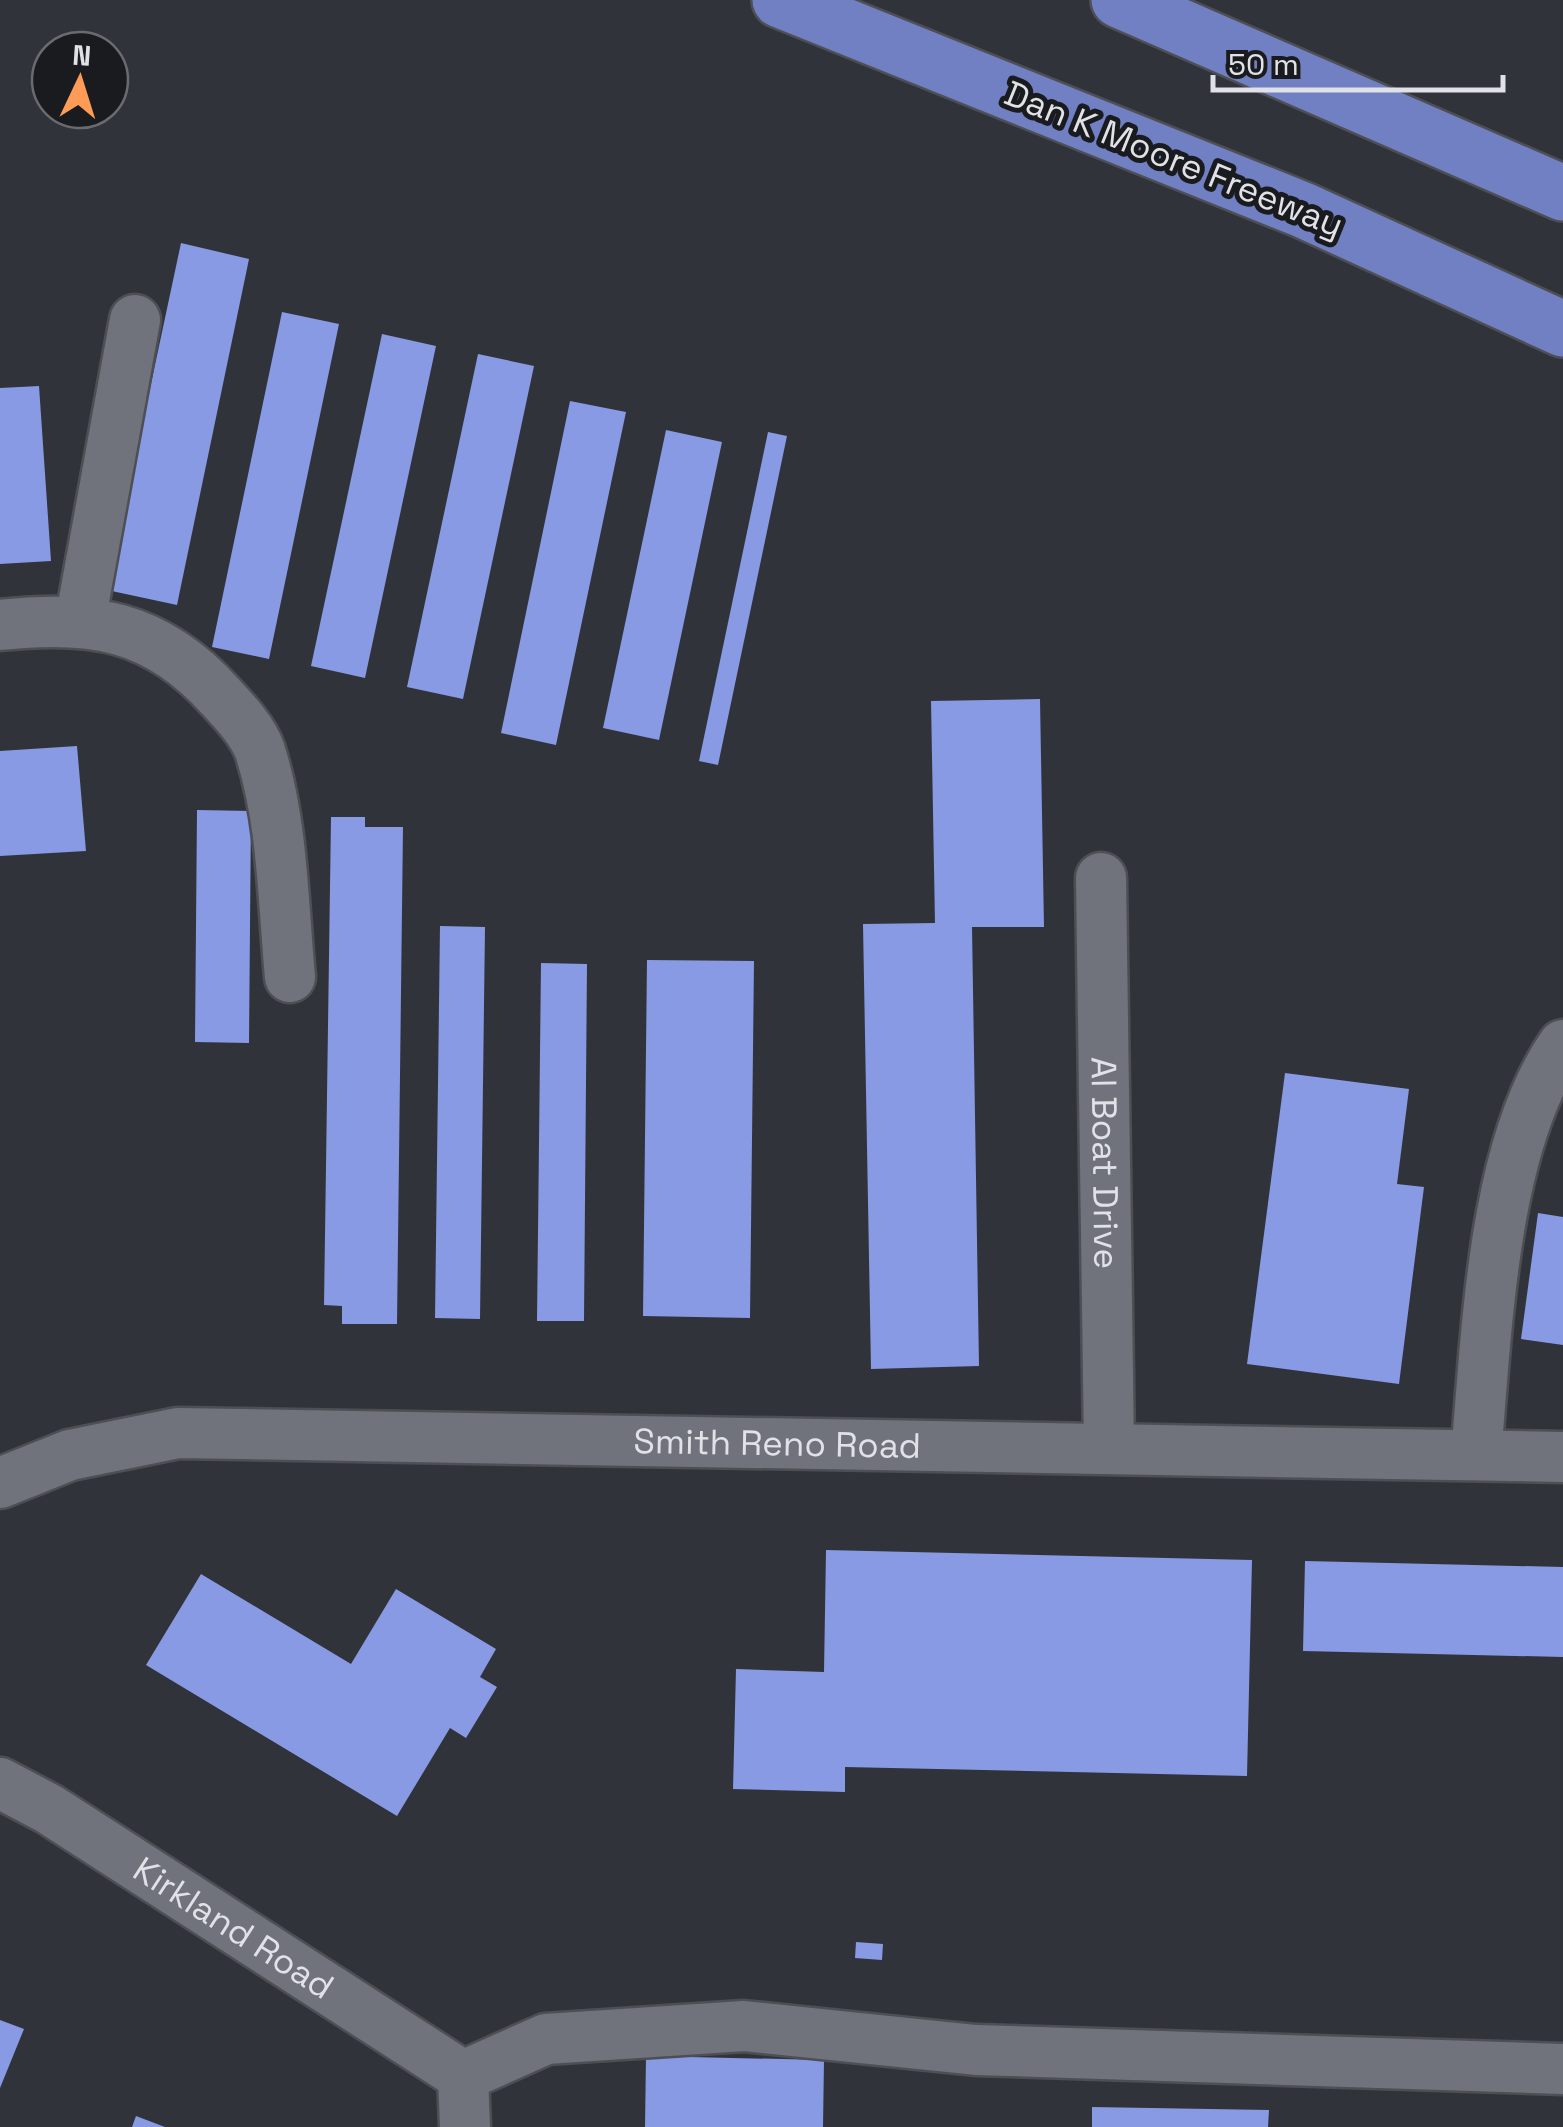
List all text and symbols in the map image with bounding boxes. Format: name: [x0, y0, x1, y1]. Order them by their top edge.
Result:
north arrow: [30, 30, 130, 130]
scale bar: [1213, 30, 1503, 92]
text: N: [71, 36, 92, 74]
text: 50 m: [1228, 45, 1299, 84]
street label: Dan K Moore Freeway: [998, 71, 1350, 247]
street label: Al Boat Drive: [1082, 1056, 1128, 1269]
street label: Smith Reno Road: [633, 1419, 921, 1468]
street label: Kirkland Road: [125, 1847, 342, 2009]

